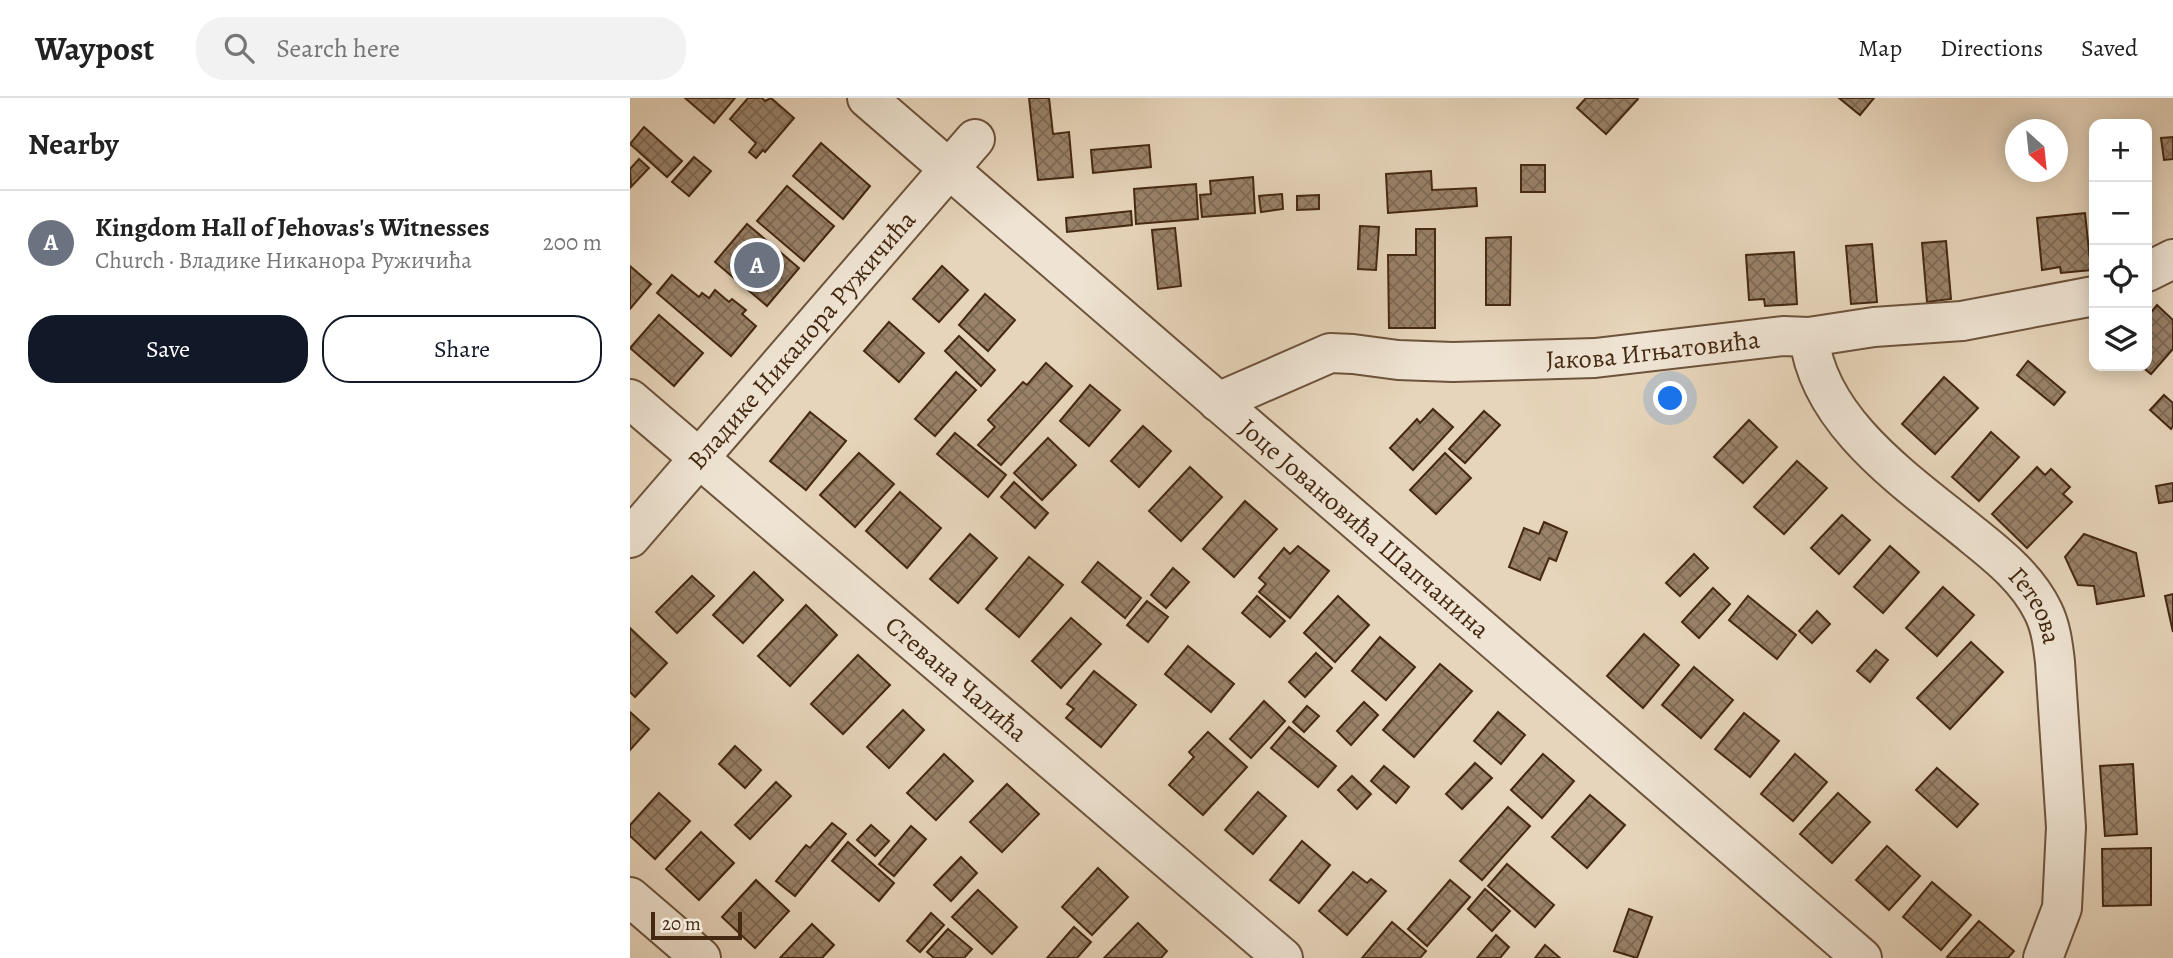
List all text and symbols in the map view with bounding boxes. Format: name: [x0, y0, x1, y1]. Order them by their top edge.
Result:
search box: [196, 17, 686, 80]
text: Waypost: [35, 26, 154, 71]
icon: search: [220, 29, 258, 67]
text: Search here: [276, 31, 400, 66]
text: Map: [1858, 32, 1902, 64]
text: Directions: [1940, 32, 2043, 64]
text: Saved: [2081, 32, 2138, 64]
north arrow: [2005, 119, 2068, 182]
map controls: [2089, 119, 2152, 371]
button: +: [2089, 119, 2152, 182]
text: Nearby: [28, 124, 119, 164]
button: −: [2089, 182, 2152, 245]
street label: Владике Никанора Ружичића: [680, 203, 924, 477]
text: Kingdom Hall of Jehovas's Witnesses: [95, 210, 490, 245]
text: A: [44, 227, 58, 258]
text: 200 m: [543, 227, 602, 258]
pin: A: [734, 239, 780, 291]
text: Church · Владике Никанора Ружичића: [95, 245, 472, 276]
button: locate: [2089, 245, 2152, 308]
button: layers: [2089, 308, 2152, 371]
button: Save: [28, 315, 308, 383]
button: Share: [322, 315, 602, 383]
street label: Јакова Игњатовића: [1545, 322, 1762, 377]
your location: [1653, 381, 1687, 415]
street label: Јоце Јовановића Шапчанина: [1232, 411, 1497, 647]
street label: Гетеова: [2000, 559, 2069, 647]
street label: Стевана Чалића: [878, 608, 1035, 750]
scale bar: [651, 909, 742, 941]
text: 20 m: [662, 911, 701, 937]

